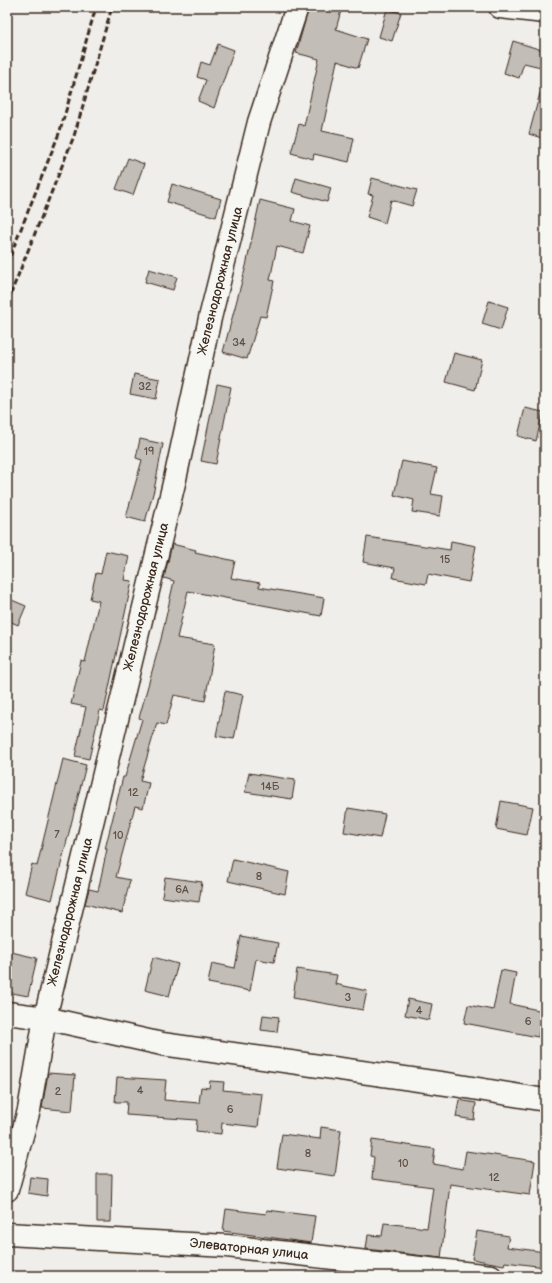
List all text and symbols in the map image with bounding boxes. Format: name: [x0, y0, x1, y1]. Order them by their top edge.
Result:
street label: Железнодорожная улица: [194, 205, 246, 357]
house number: 34: [232, 336, 246, 349]
house number: 32: [138, 380, 152, 393]
house number: 19: [144, 445, 154, 458]
street label: Железнодорожная улица: [120, 521, 172, 673]
house number: 15: [440, 553, 450, 566]
house number: 14Б: [261, 780, 280, 793]
house number: 12: [128, 786, 139, 799]
house number: 7: [54, 828, 60, 841]
house number: 10: [113, 829, 124, 842]
street label: Железнодорожная улица: [44, 836, 96, 988]
house number: 8: [256, 870, 262, 883]
house number: 6А: [175, 883, 189, 896]
house number: 3: [345, 991, 352, 1004]
house number: 4: [416, 1004, 423, 1017]
house number: 6: [525, 1015, 532, 1028]
house number: 4: [137, 1084, 144, 1097]
house number: 2: [55, 1085, 62, 1098]
house number: 6: [227, 1103, 234, 1116]
house number: 8: [305, 1147, 311, 1160]
house number: 10: [398, 1157, 409, 1170]
house number: 12: [489, 1171, 500, 1184]
street label: Элеваторная улица: [189, 1235, 310, 1263]

